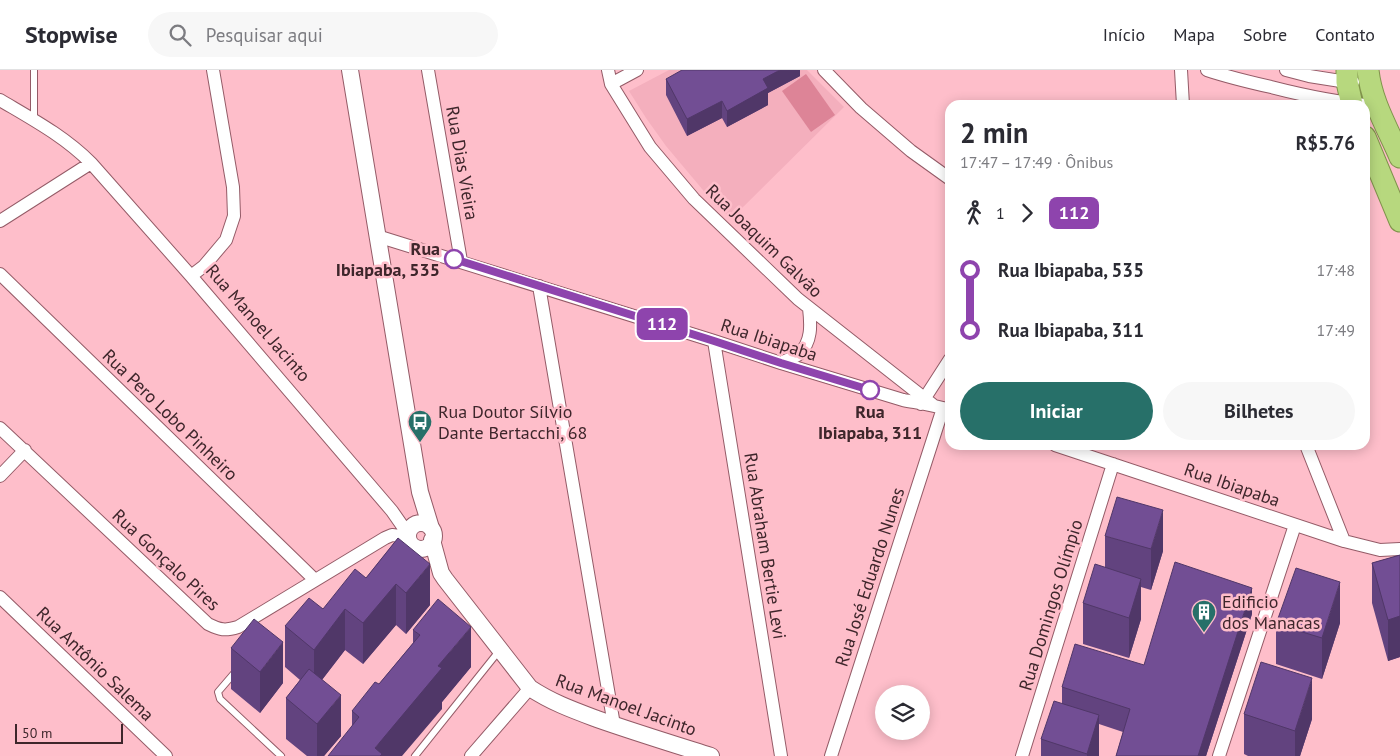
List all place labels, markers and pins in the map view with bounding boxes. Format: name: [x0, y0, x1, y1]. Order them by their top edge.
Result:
place label: Rua Ibiapaba, 535: [336, 237, 440, 281]
marker: Rua Ibiapaba, 535: [444, 249, 464, 269]
marker: Rua Ibiapaba, 311: [860, 380, 880, 400]
place label: Rua Doutor Sílvio Dante Bertacchi, 68: [438, 400, 587, 444]
place label: Rua Ibiapaba, 311: [818, 400, 922, 444]
bus stop icon: Rua Doutor Sílvio Dante Bertacchi, 68: [407, 409, 433, 443]
place label: Edificio dos Manacas: [1222, 590, 1320, 634]
building icon: Edificio dos Manacas: [1191, 599, 1217, 633]

